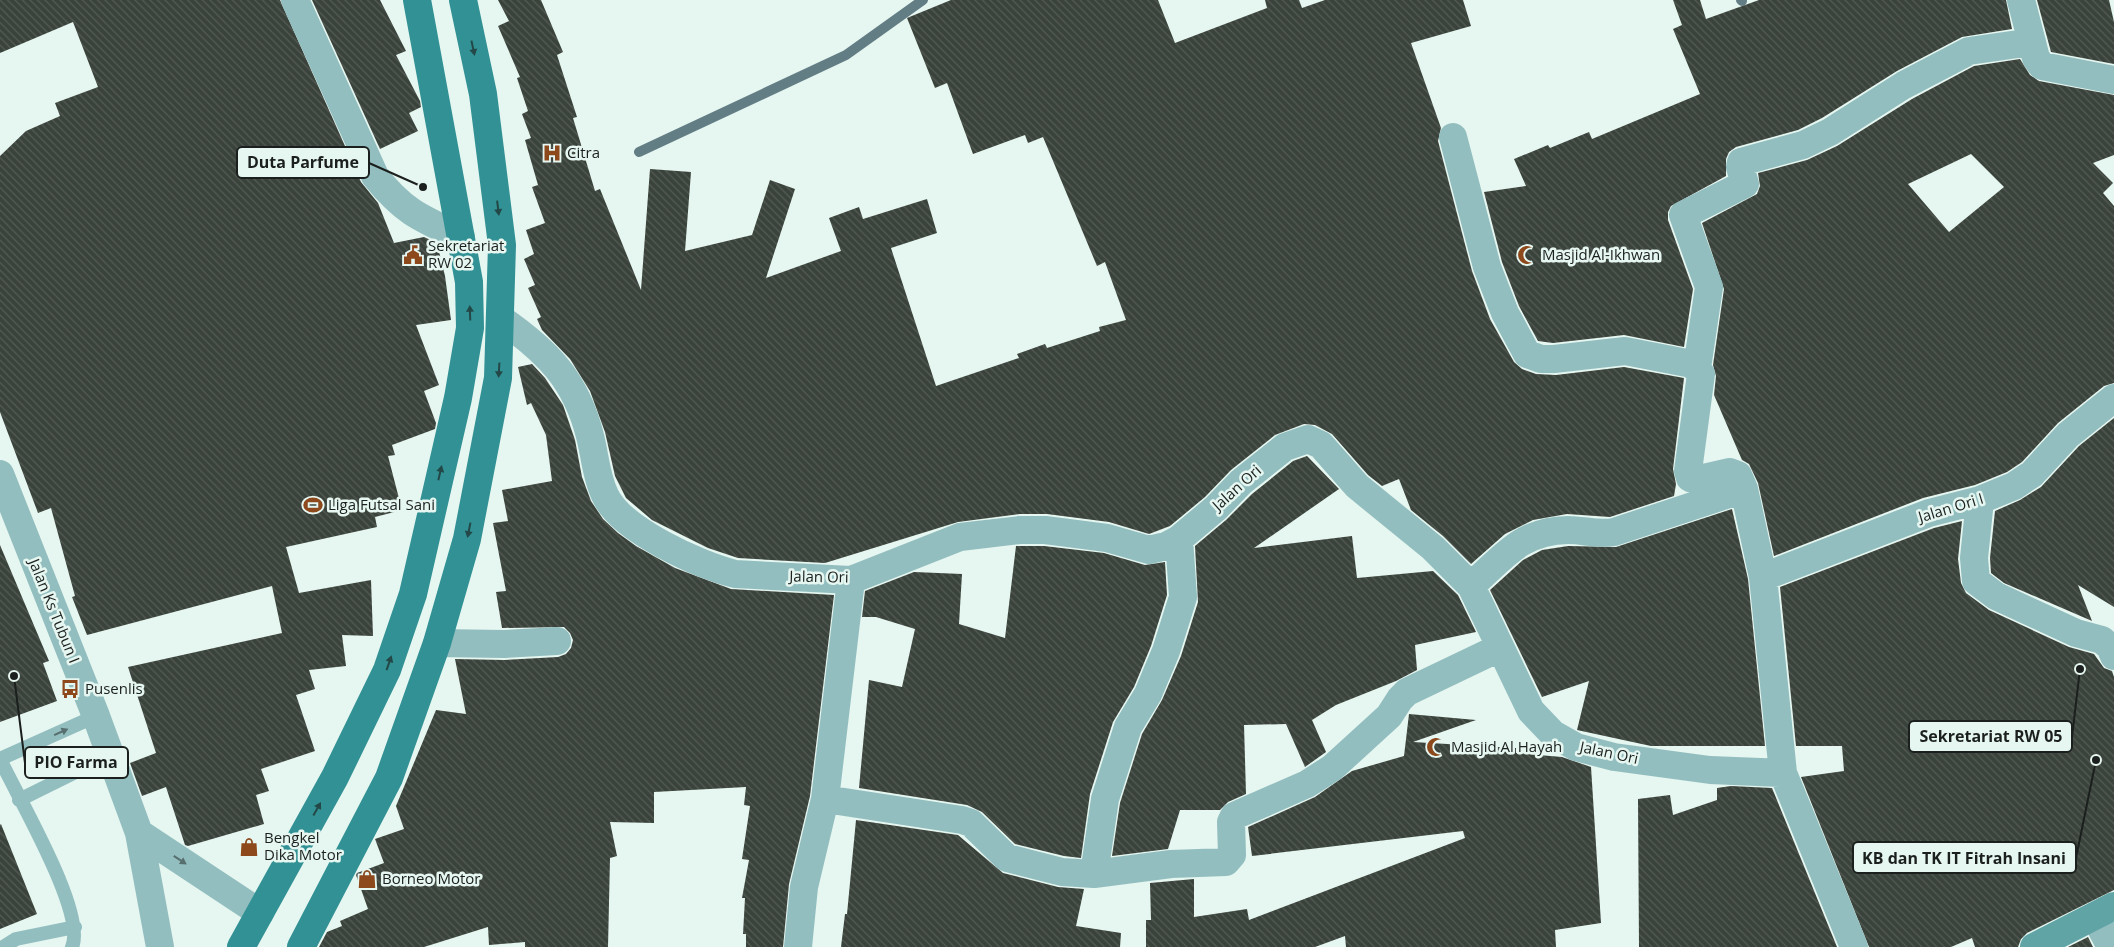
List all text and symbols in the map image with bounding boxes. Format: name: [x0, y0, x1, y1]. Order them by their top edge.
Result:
one-way arrow: [469, 40, 477, 55]
hospital icon: Citra: [541, 142, 563, 164]
place label: Citra: [567, 142, 600, 162]
callout: Duta Parfume: [237, 147, 369, 178]
text: Duta Parfume: [247, 151, 359, 173]
one-way arrow: [494, 201, 502, 217]
place label: Sekretariat RW 02: [428, 235, 504, 272]
public building icon: Sekretariat RW 02: [402, 244, 424, 266]
mosque icon: Masjid Al-Ikhwan: [1516, 244, 1538, 266]
place label: Masjid Al-Ikhwan: [1542, 244, 1660, 264]
one-way arrow: [465, 305, 473, 321]
one-way arrow: [494, 363, 502, 379]
street label: Jalan Ori: [1206, 460, 1265, 516]
one-way arrow: [436, 465, 444, 480]
street label: Jalan Ori I: [1914, 488, 1986, 527]
sports icon: Liga Futsal Sani: [302, 494, 324, 516]
place label: Liga Futsal Sani: [328, 494, 435, 514]
one-way arrow: [464, 522, 472, 538]
street label: Jalan Ks Tubun I: [24, 554, 85, 666]
street label: Jalan Ori: [787, 565, 849, 587]
one-way arrow: [385, 655, 393, 670]
bus stop icon: Pusenlis: [59, 678, 81, 700]
place label: Pusenlis: [85, 678, 143, 698]
callout: Sekretariat RW 05: [1909, 721, 2072, 752]
text: Sekretariat RW 05: [1920, 725, 2062, 747]
one-way arrow: [54, 728, 68, 736]
mosque icon: Masjid Al Hayah: [1425, 736, 1447, 758]
place label: Masjid Al Hayah: [1451, 736, 1562, 756]
street label: Jalan Ori: [1576, 736, 1640, 768]
callout: PIO Farma: [25, 747, 128, 778]
text: PIO Farma: [34, 751, 118, 773]
one-way arrow: [313, 802, 322, 815]
place label: Bengkel Dika Motor: [264, 827, 342, 864]
shop icon: Bengkel Dika Motor: [238, 836, 260, 858]
callout: KB dan TK IT Fitrah Insani: [1853, 842, 2076, 873]
text: KB dan TK IT Fitrah Insani: [1862, 847, 2066, 869]
one-way arrow: [173, 855, 186, 865]
shop icon: Borneo Motor: [356, 868, 378, 890]
place label: Borneo Motor: [382, 868, 480, 888]

